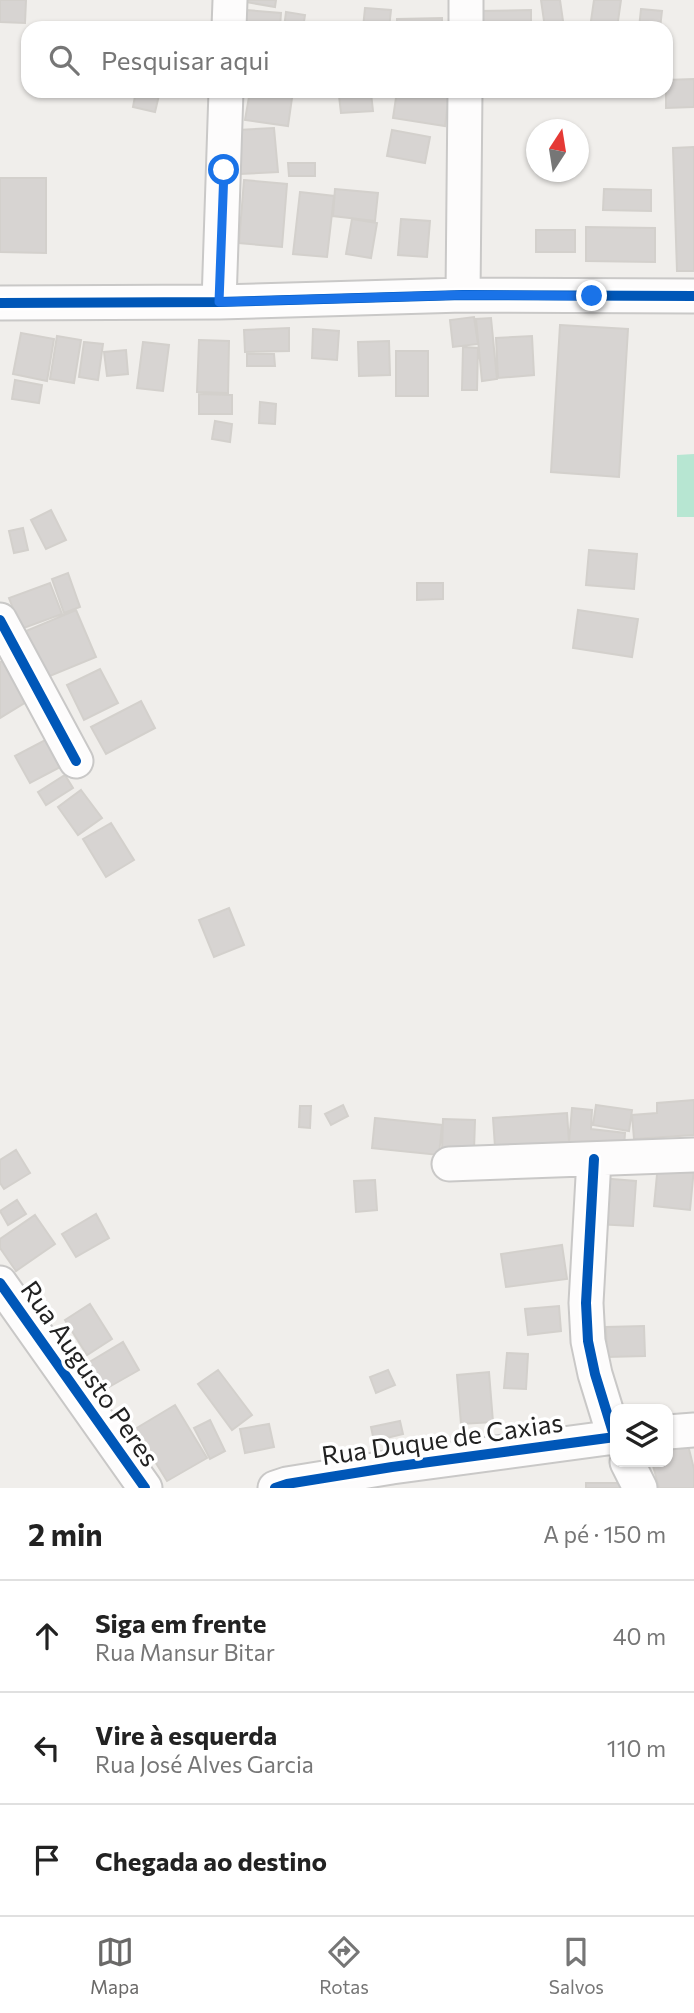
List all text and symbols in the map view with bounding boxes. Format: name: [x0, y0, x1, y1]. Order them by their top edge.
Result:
search box: [21, 21, 673, 98]
icon: search: [45, 41, 83, 79]
text: Pesquisar aqui: [101, 44, 270, 75]
north arrow: [526, 119, 589, 182]
route start: [208, 154, 239, 185]
route end: [576, 280, 607, 311]
street label: Rua Augusto Peres: [15, 1274, 167, 1472]
map controls: [610, 1404, 673, 1467]
button: layers: [610, 1404, 673, 1467]
street label: Rua Duque de Caxias: [319, 1406, 565, 1470]
text: 2 min: [28, 1515, 103, 1552]
text: A pé · 150 m: [543, 1520, 666, 1548]
text: Siga em frente: [95, 1607, 266, 1638]
icon: ahead: [28, 1617, 66, 1655]
text: 40 m: [613, 1622, 666, 1650]
text: Rua Mansur Bitar: [95, 1638, 275, 1666]
text: Vire à esquerda: [95, 1719, 277, 1750]
icon: left: [28, 1729, 66, 1767]
text: 110 m: [607, 1734, 666, 1762]
text: Rua José Alves Garcia: [95, 1750, 314, 1778]
icon: arrive: [28, 1841, 66, 1879]
text: Chegada ao destino: [95, 1845, 327, 1876]
tab: Mapa: [90, 1933, 139, 1998]
tab: Rotas: [319, 1933, 369, 1998]
tab: Salvos: [549, 1933, 604, 1998]

